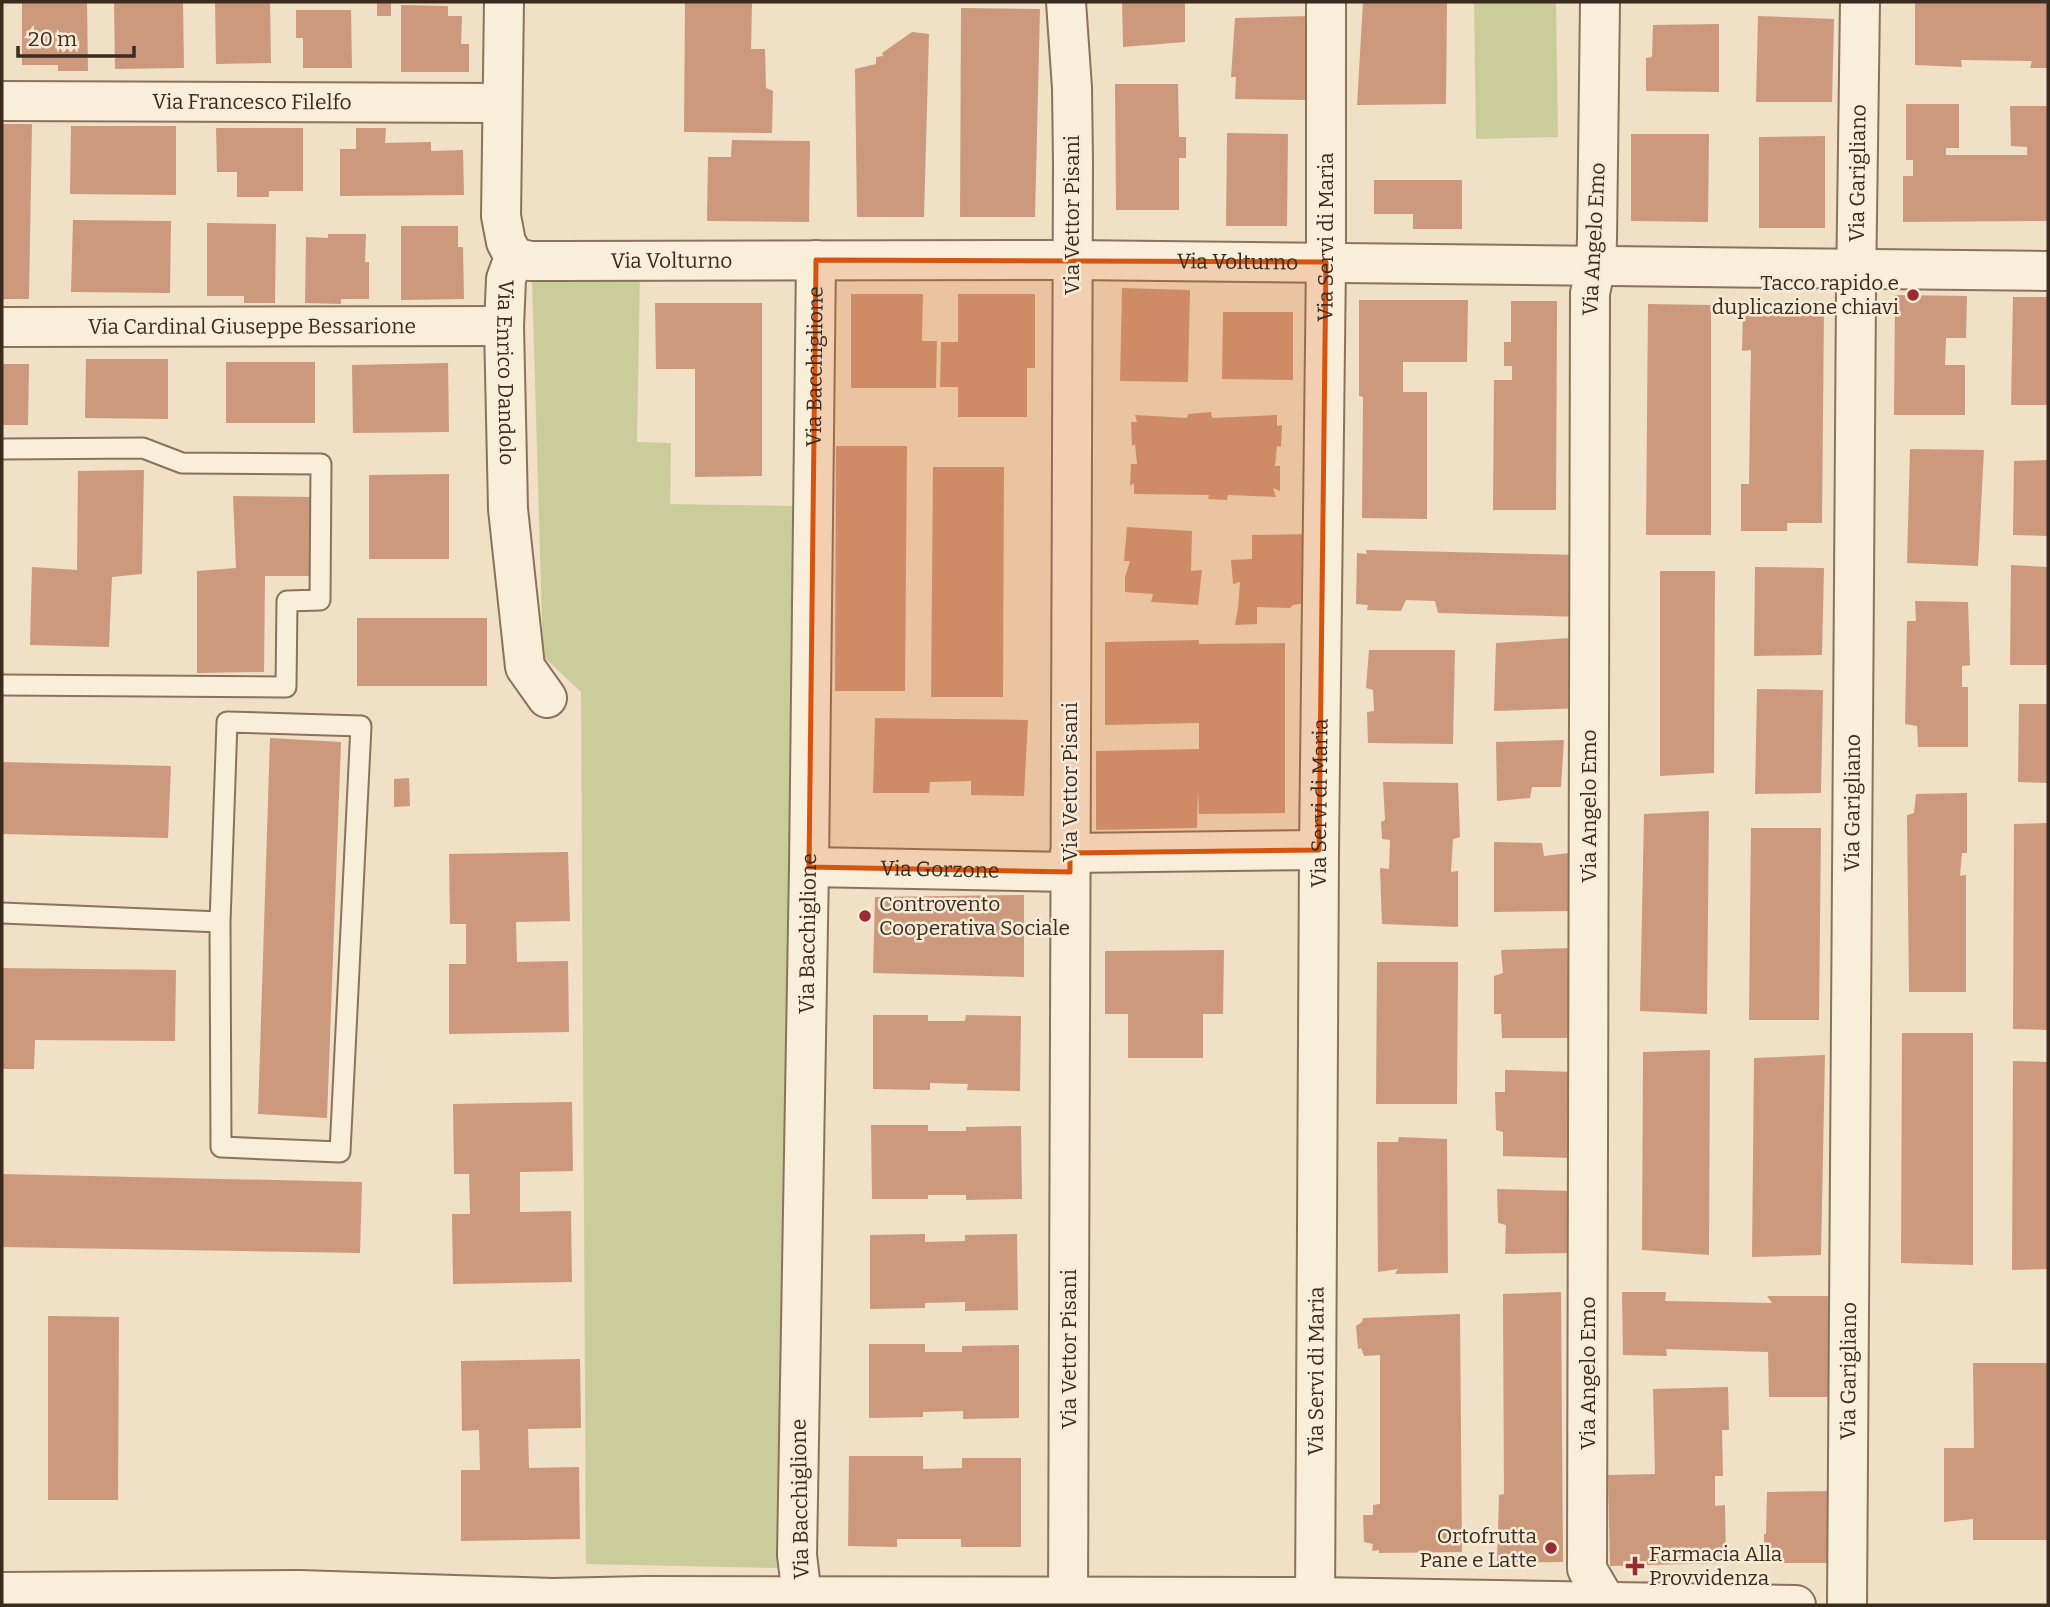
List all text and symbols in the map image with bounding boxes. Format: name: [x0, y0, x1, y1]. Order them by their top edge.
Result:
scale bar: [18, 14, 133, 58]
text: 20 m: [28, 26, 77, 52]
street label: Via Francesco Filelfo: [152, 89, 352, 115]
street label: Via Garigliano: [1844, 104, 1872, 242]
street label: Via Vettor Pisani: [1059, 135, 1085, 295]
street label: Via Servi di Maria: [1312, 152, 1339, 322]
street label: Via Angelo Emo: [1577, 162, 1611, 316]
street label: Via Volturno: [611, 248, 732, 274]
street label: Via Volturno: [1177, 248, 1298, 276]
place label: Tacco rapido e duplicazione chiavi: [1712, 270, 1899, 320]
street label: Via Enrico Dandolo: [491, 279, 520, 466]
street label: Via Bacchiglione: [801, 286, 829, 447]
marker: Tacco rapido e duplicazione chiavi: [1905, 287, 1921, 303]
street label: Via Cardinal Giuseppe Bessarione: [88, 313, 416, 340]
street label: Via Vettor Pisani: [1057, 702, 1083, 862]
street label: Via Servi di Maria: [1306, 718, 1334, 888]
street label: Via Angelo Emo: [1576, 729, 1602, 883]
street label: Via Garigliano: [1839, 734, 1866, 872]
street label: Via Bacchiglione: [793, 853, 822, 1014]
street label: Via Gorzone: [880, 855, 1000, 884]
place label: Controvento Cooperativa Sociale: [879, 891, 1070, 941]
marker: Controvento Cooperativa Sociale: [857, 908, 873, 924]
street label: Via Vettor Pisani: [1056, 1269, 1082, 1429]
street label: Via Servi di Maria: [1303, 1286, 1330, 1456]
street label: Via Angelo Emo: [1575, 1296, 1601, 1450]
street label: Via Garigliano: [1835, 1302, 1862, 1440]
street label: Via Bacchiglione: [786, 1419, 814, 1579]
place label: Ortofrutta Pane e Latte: [1420, 1523, 1538, 1573]
marker: Ortofrutta Pane e Latte: [1543, 1540, 1559, 1556]
place label: Farmacia Alla Provvidenza: [1649, 1541, 1783, 1591]
marker: Farmacia Alla Provvidenza: [1627, 1558, 1643, 1574]

